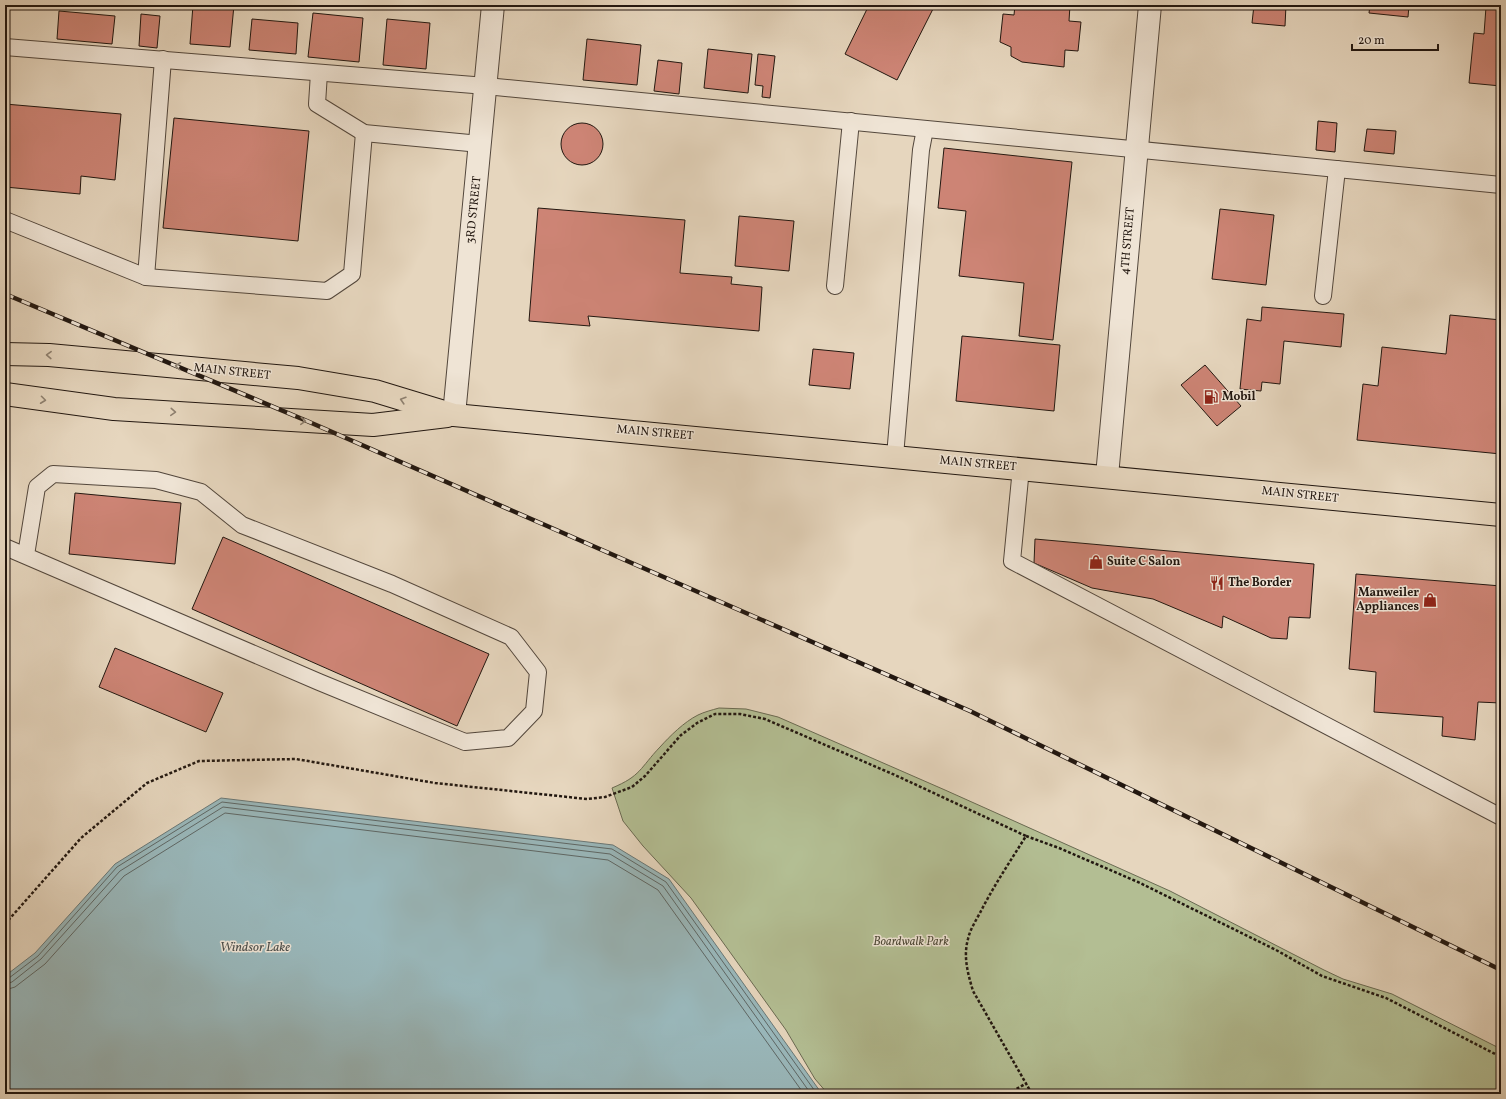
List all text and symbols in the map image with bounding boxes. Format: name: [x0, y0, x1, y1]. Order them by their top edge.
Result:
scale bar: [1352, 26, 1438, 52]
text: 20 m: [1358, 33, 1385, 49]
street label: 3RD STREET: [463, 175, 485, 245]
street label: 4TH STREET: [1117, 207, 1139, 275]
one-way arrow: [46, 351, 52, 359]
street label: MAIN STREET: [193, 360, 271, 384]
one-way arrow: [175, 362, 181, 371]
fuel station icon: Mobil: [1203, 389, 1219, 405]
place label: Mobil: [1222, 389, 1256, 405]
one-way arrow: [40, 395, 47, 404]
one-way arrow: [400, 396, 407, 405]
one-way arrow: [170, 408, 176, 417]
one-way arrow: [300, 416, 306, 425]
street label: MAIN STREET: [616, 422, 694, 444]
street label: MAIN STREET: [939, 453, 1017, 475]
street label: MAIN STREET: [1261, 483, 1339, 507]
shop icon: Suite C Salon: [1088, 554, 1104, 570]
place label: Suite C Salon: [1107, 554, 1180, 570]
restaurant icon: The Border: [1209, 575, 1225, 591]
place label: The Border: [1228, 575, 1292, 591]
place label: Manweiler Appliances: [1356, 585, 1419, 615]
shop icon: Manweiler Appliances: [1422, 592, 1438, 608]
park label: Boardwalk Park: [873, 934, 949, 950]
water label: Windsor Lake: [220, 939, 290, 957]

